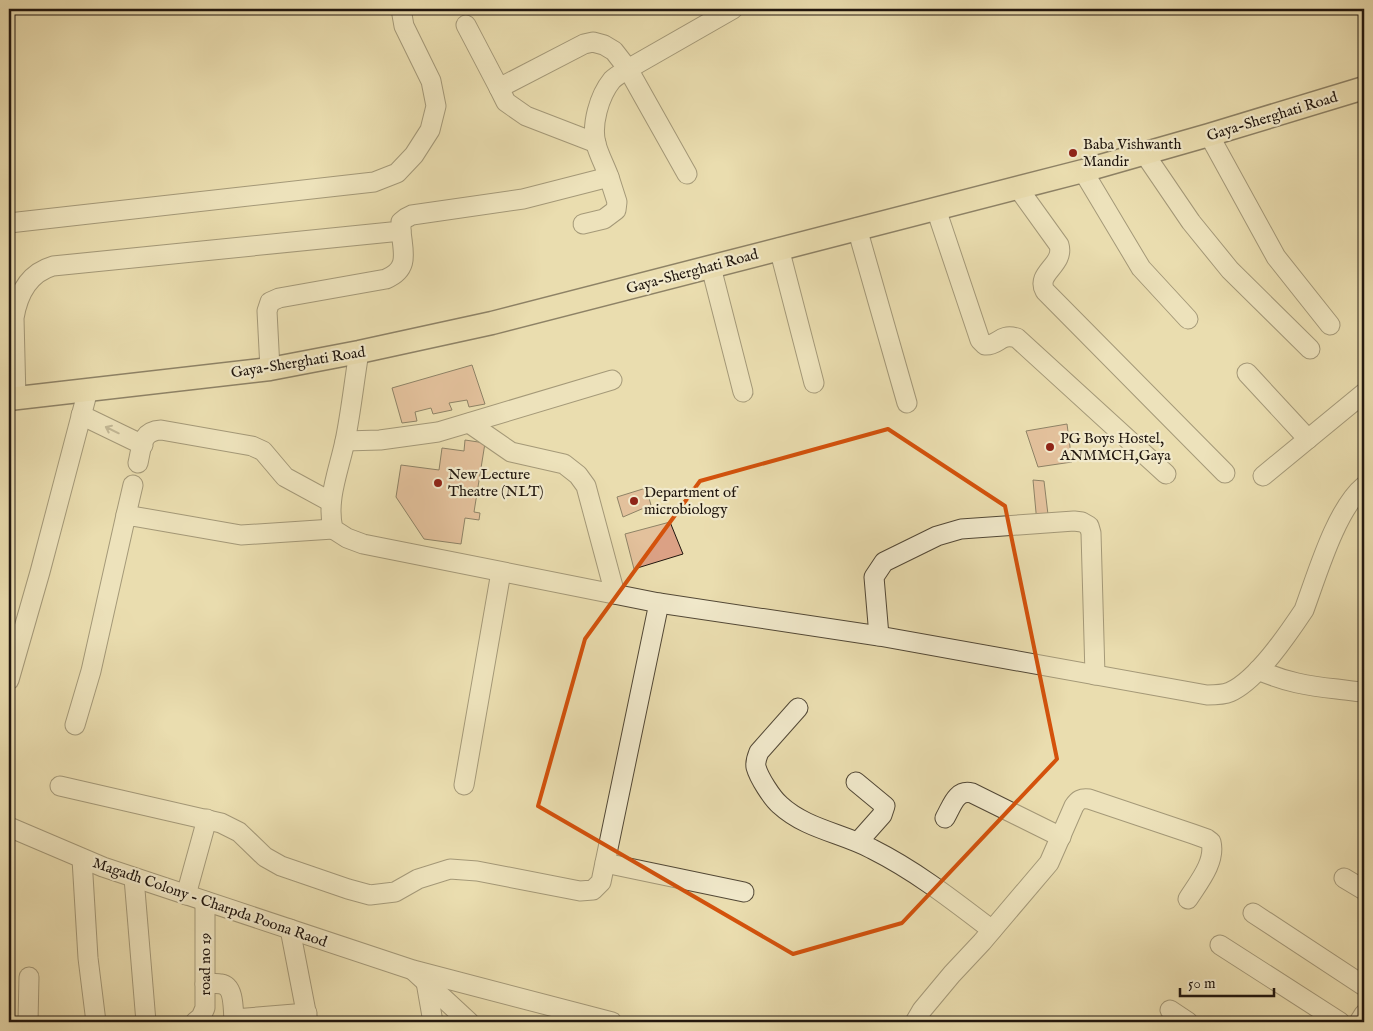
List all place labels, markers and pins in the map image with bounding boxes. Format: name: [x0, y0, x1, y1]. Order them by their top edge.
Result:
place label: Baba Vishwanth Mandir: [1083, 135, 1181, 171]
marker: Baba Vishwanth Mandir: [1067, 147, 1079, 159]
place label: PG Boys Hostel, ANMMCH,Gaya: [1059, 429, 1171, 465]
marker: PG Boys Hostel, ANMMCH,Gaya: [1044, 441, 1056, 453]
place label: New Lecture Theatre (NLT): [448, 465, 544, 501]
marker: New Lecture Theatre (NLT): [432, 477, 444, 489]
place label: Department of microbiology: [644, 483, 739, 519]
marker: Department of microbiology: [628, 495, 640, 507]

